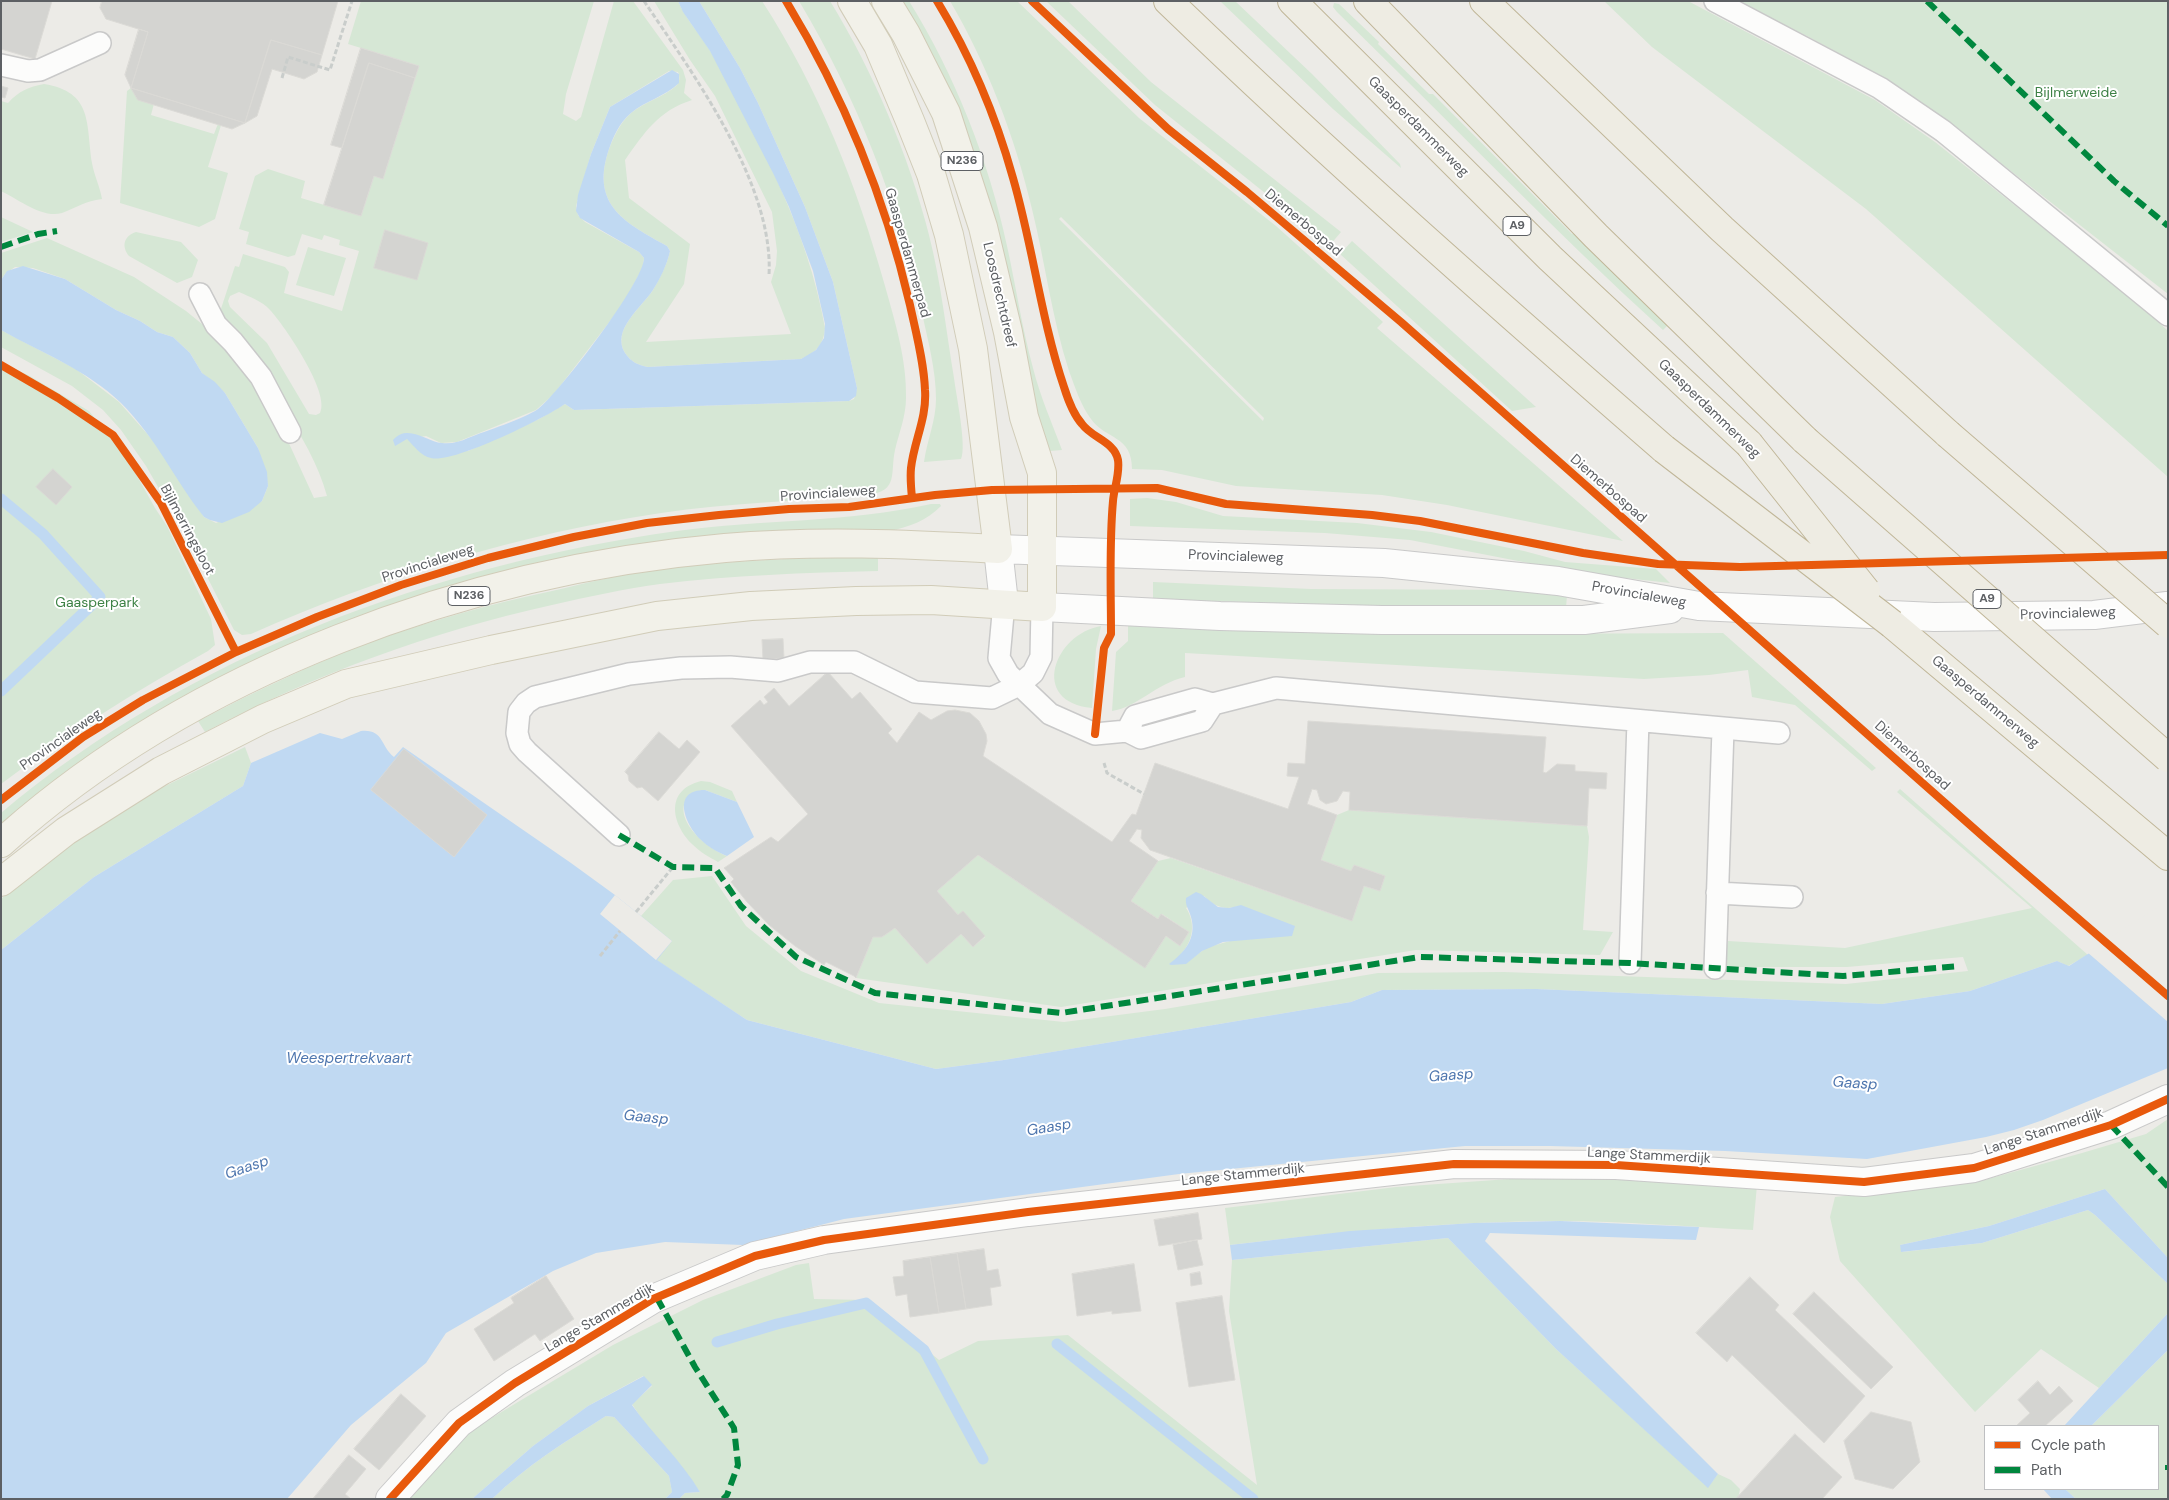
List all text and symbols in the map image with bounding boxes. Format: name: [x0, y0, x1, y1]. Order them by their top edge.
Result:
street label: Gaasperdammerweg: [1364, 73, 1472, 181]
park label: Bijlmerweide: [2035, 85, 2117, 101]
road number: N236: [941, 152, 983, 170]
street label: Gaasperdammerpad: [880, 186, 934, 320]
street label: Diemerbospad: [1261, 186, 1345, 260]
road number: A9: [1503, 217, 1531, 236]
street label: Loosdrechtdreef: [979, 240, 1019, 350]
street label: Gaasperdammerweg: [1655, 356, 1763, 462]
street label: Diemerbospad: [1566, 451, 1650, 527]
street label: Bijlmerringsloot: [156, 482, 218, 578]
street label: Provincialeweg: [780, 482, 876, 506]
street label: Provincialeweg: [380, 541, 476, 587]
street label: Provincialeweg: [1188, 547, 1284, 567]
street label: Provincialeweg: [1590, 578, 1688, 612]
road number: N236: [448, 586, 490, 606]
road number: A9: [1973, 590, 2001, 608]
park label: Gaasperpark: [55, 595, 139, 611]
street label: Provincialeweg: [2020, 604, 2116, 624]
street label: Gaasperdammerweg: [1928, 652, 2042, 752]
street label: Provincialeweg: [17, 706, 105, 774]
street label: Diemerbospad: [1871, 718, 1953, 794]
water label: Weespertrekvaart: [286, 1050, 412, 1068]
water label: Gaasp: [1428, 1065, 1474, 1087]
water label: Gaasp: [1832, 1073, 1878, 1095]
street label: Lange Stammerdijk: [1982, 1105, 2106, 1159]
water label: Gaasp: [623, 1107, 669, 1129]
water label: Gaasp: [1025, 1116, 1073, 1140]
street label: Lange Stammerdijk: [1587, 1144, 1711, 1168]
water label: Gaasp: [223, 1152, 271, 1184]
street label: Lange Stammerdijk: [1181, 1160, 1305, 1190]
street label: Lange Stammerdijk: [542, 1280, 658, 1356]
legend: [1984, 1425, 2159, 1490]
text: Cycle path: [2031, 1435, 2106, 1455]
text: Path: [2031, 1460, 2062, 1480]

